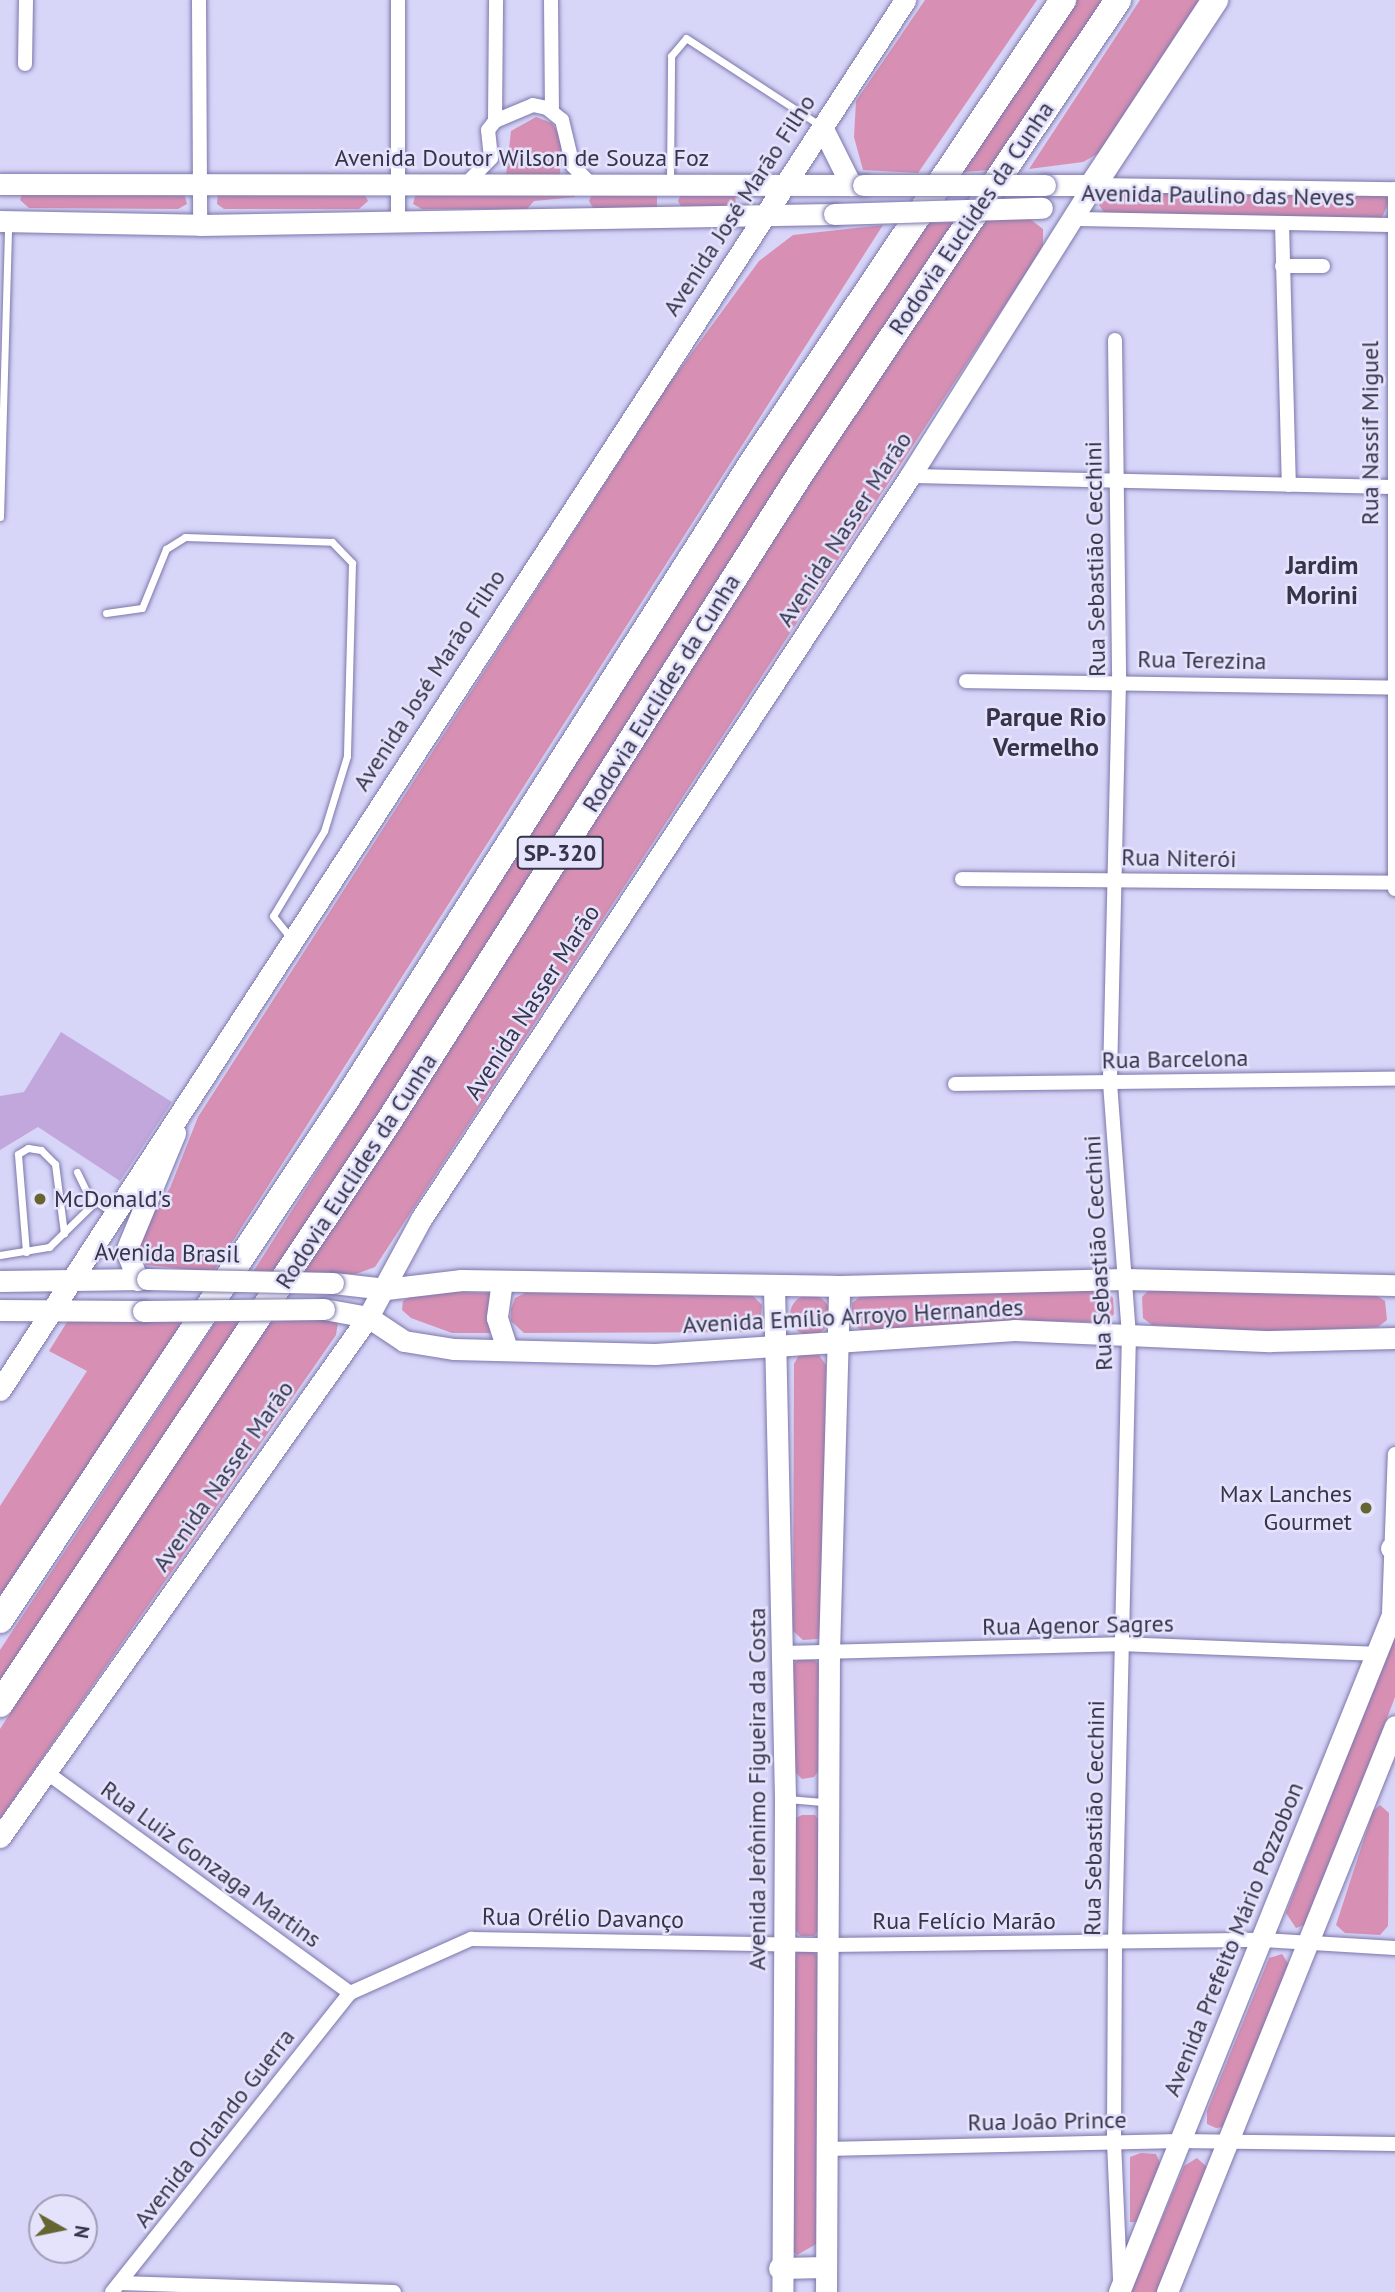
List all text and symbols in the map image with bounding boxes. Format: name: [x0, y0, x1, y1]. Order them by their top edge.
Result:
street label: Avenida José Marão Filho: [657, 89, 821, 321]
street label: Rodovia Euclides da Cunha: [882, 96, 1060, 340]
street label: Avenida Doutor Wilson de Souza Foz: [335, 144, 709, 172]
street label: Avenida Paulino das Neves: [1081, 178, 1355, 212]
street label: Rua Nassif Miguel: [1356, 341, 1384, 525]
street label: Avenida Nasser Marão: [770, 426, 918, 632]
street label: Rua Sebastião Cecchini: [1079, 441, 1111, 677]
district label: Jardim Morini: [1286, 549, 1358, 610]
street label: Avenida José Marão Filho: [347, 564, 511, 796]
street label: Rodovia Euclides da Cunha: [576, 569, 746, 817]
street label: Rua Terezina: [1137, 644, 1267, 676]
district label: Parque Rio Vermelho: [986, 701, 1106, 762]
road number: SP-320: [516, 834, 604, 873]
street label: Rua Niterói: [1121, 843, 1237, 873]
street label: Avenida Nasser Marão: [458, 899, 606, 1105]
street label: Rua Barcelona: [1101, 1043, 1249, 1075]
street label: Rodovia Euclides da Cunha: [269, 1048, 443, 1294]
street label: Rua Sebastião Cecchini: [1077, 1134, 1119, 1372]
place label: McDonald's: [54, 1185, 171, 1213]
marker: McDonald's: [32, 1191, 48, 1207]
street label: Avenida Brasil: [94, 1237, 240, 1269]
street label: Avenida Emílio Arroyo Hernandes: [682, 1293, 1024, 1339]
street label: Avenida Nasser Marão: [146, 1375, 300, 1577]
place label: Max Lanches Gourmet: [1219, 1480, 1352, 1536]
marker: Max Lanches Gourmet: [1358, 1500, 1374, 1516]
street label: Avenida Jerônimo Figueira da Costa: [743, 1608, 771, 1970]
street label: Rua Agenor Sagres: [981, 1609, 1175, 1641]
street label: Rua Sebastião Cecchini: [1078, 1700, 1110, 1936]
street label: Rua Luiz Gonzaga Martins: [95, 1774, 327, 1954]
street label: Avenida Prefeito Mário Pozzobon: [1157, 1778, 1309, 2100]
street label: Rua Orélio Davanço: [482, 1902, 684, 1934]
street label: Rua Felício Marão: [872, 1907, 1056, 1935]
street label: Avenida Orlando Guerra: [127, 2023, 301, 2233]
street label: Rua João Prince: [967, 2105, 1127, 2137]
north arrow: [28, 2194, 98, 2264]
text: N: [69, 2224, 95, 2240]

